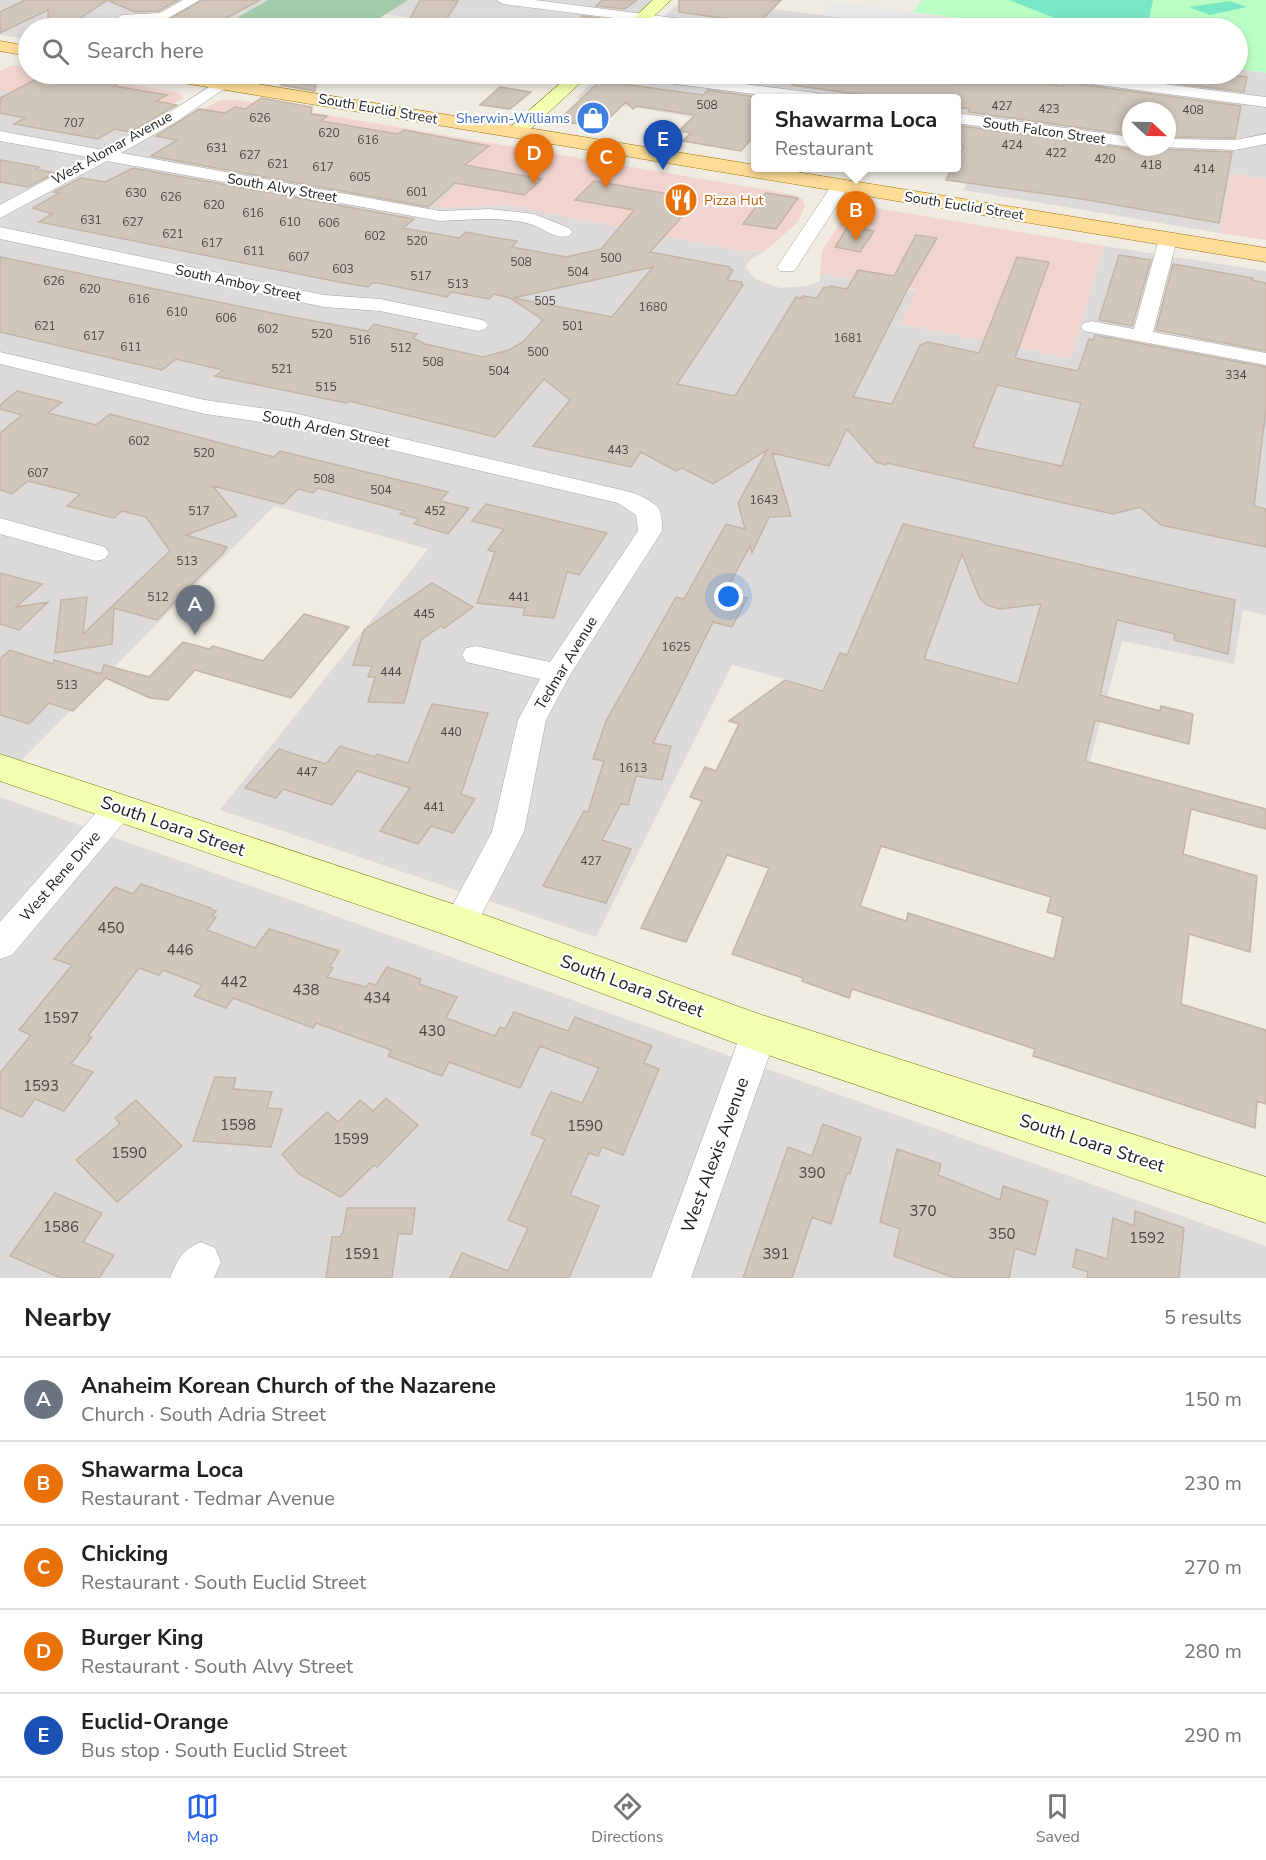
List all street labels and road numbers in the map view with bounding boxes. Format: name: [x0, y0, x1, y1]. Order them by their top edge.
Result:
street label: South Euclid Street: [317, 89, 439, 129]
street label: West Alomar Avenue: [48, 107, 176, 189]
street label: South Falcon Street: [982, 113, 1107, 149]
street label: South Alvy Street: [226, 169, 339, 207]
street label: South Euclid Street: [903, 187, 1025, 225]
street label: South Amboy Street: [174, 260, 303, 306]
street label: South Arden Street: [260, 406, 392, 452]
street label: Tedmar Avenue: [530, 613, 602, 713]
street label: South Loara Street: [98, 790, 249, 862]
street label: West Rene Drive: [15, 827, 105, 925]
street label: South Loara Street: [557, 949, 708, 1023]
street label: West Alexis Avenue: [676, 1074, 754, 1236]
street label: South Loara Street: [1016, 1108, 1168, 1178]

